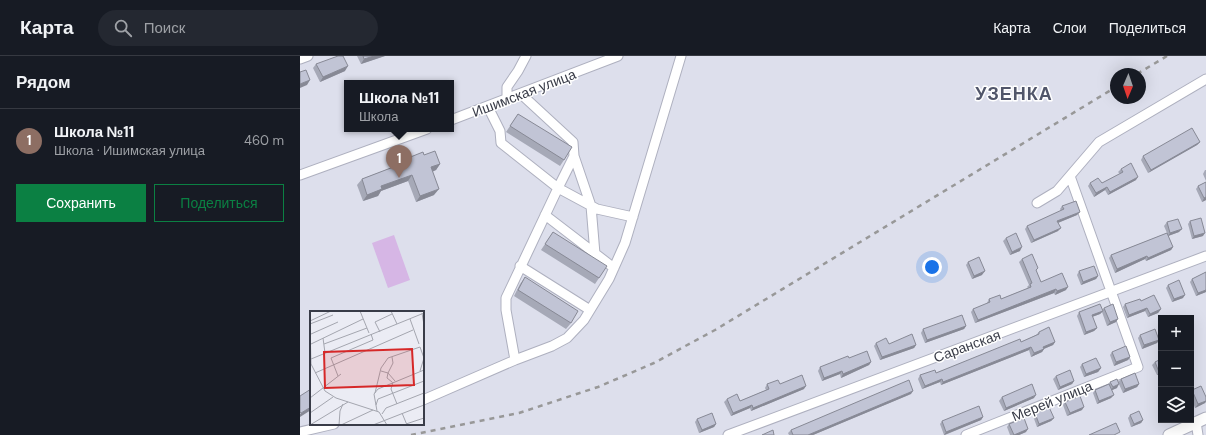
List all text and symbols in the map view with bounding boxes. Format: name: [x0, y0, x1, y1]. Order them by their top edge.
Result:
search box: [98, 10, 378, 46]
text: Карта: [20, 15, 74, 40]
icon: search: [112, 17, 134, 39]
text: Поиск: [144, 18, 185, 38]
text: Карта: [993, 19, 1031, 37]
text: Слои: [1053, 19, 1087, 37]
text: Поделиться: [1109, 19, 1186, 37]
street label: Ишимская улица: [470, 65, 579, 121]
north arrow: [1110, 68, 1146, 104]
text: Рядом: [16, 71, 71, 93]
popup: [344, 80, 454, 132]
district label: УЗЕНКА: [975, 82, 1053, 106]
text: Школа №11: [359, 88, 439, 108]
text: Школа: [359, 108, 398, 125]
text: Школа №11: [54, 122, 134, 142]
text: 1: [27, 132, 31, 149]
text: 460 m: [244, 132, 284, 149]
text: Школа · Ишимская улица: [54, 142, 205, 159]
pin: 1: [386, 145, 412, 178]
button: Сохранить: [16, 184, 146, 222]
button: Поделиться: [154, 184, 284, 222]
your location: [922, 257, 942, 277]
inset map: [310, 311, 424, 425]
map controls: [1158, 315, 1194, 423]
button: +: [1158, 315, 1194, 351]
street label: Саранская: [931, 326, 1003, 366]
button: −: [1158, 351, 1194, 387]
street label: Мерей улица: [1009, 377, 1095, 425]
button: layers: [1158, 387, 1194, 423]

